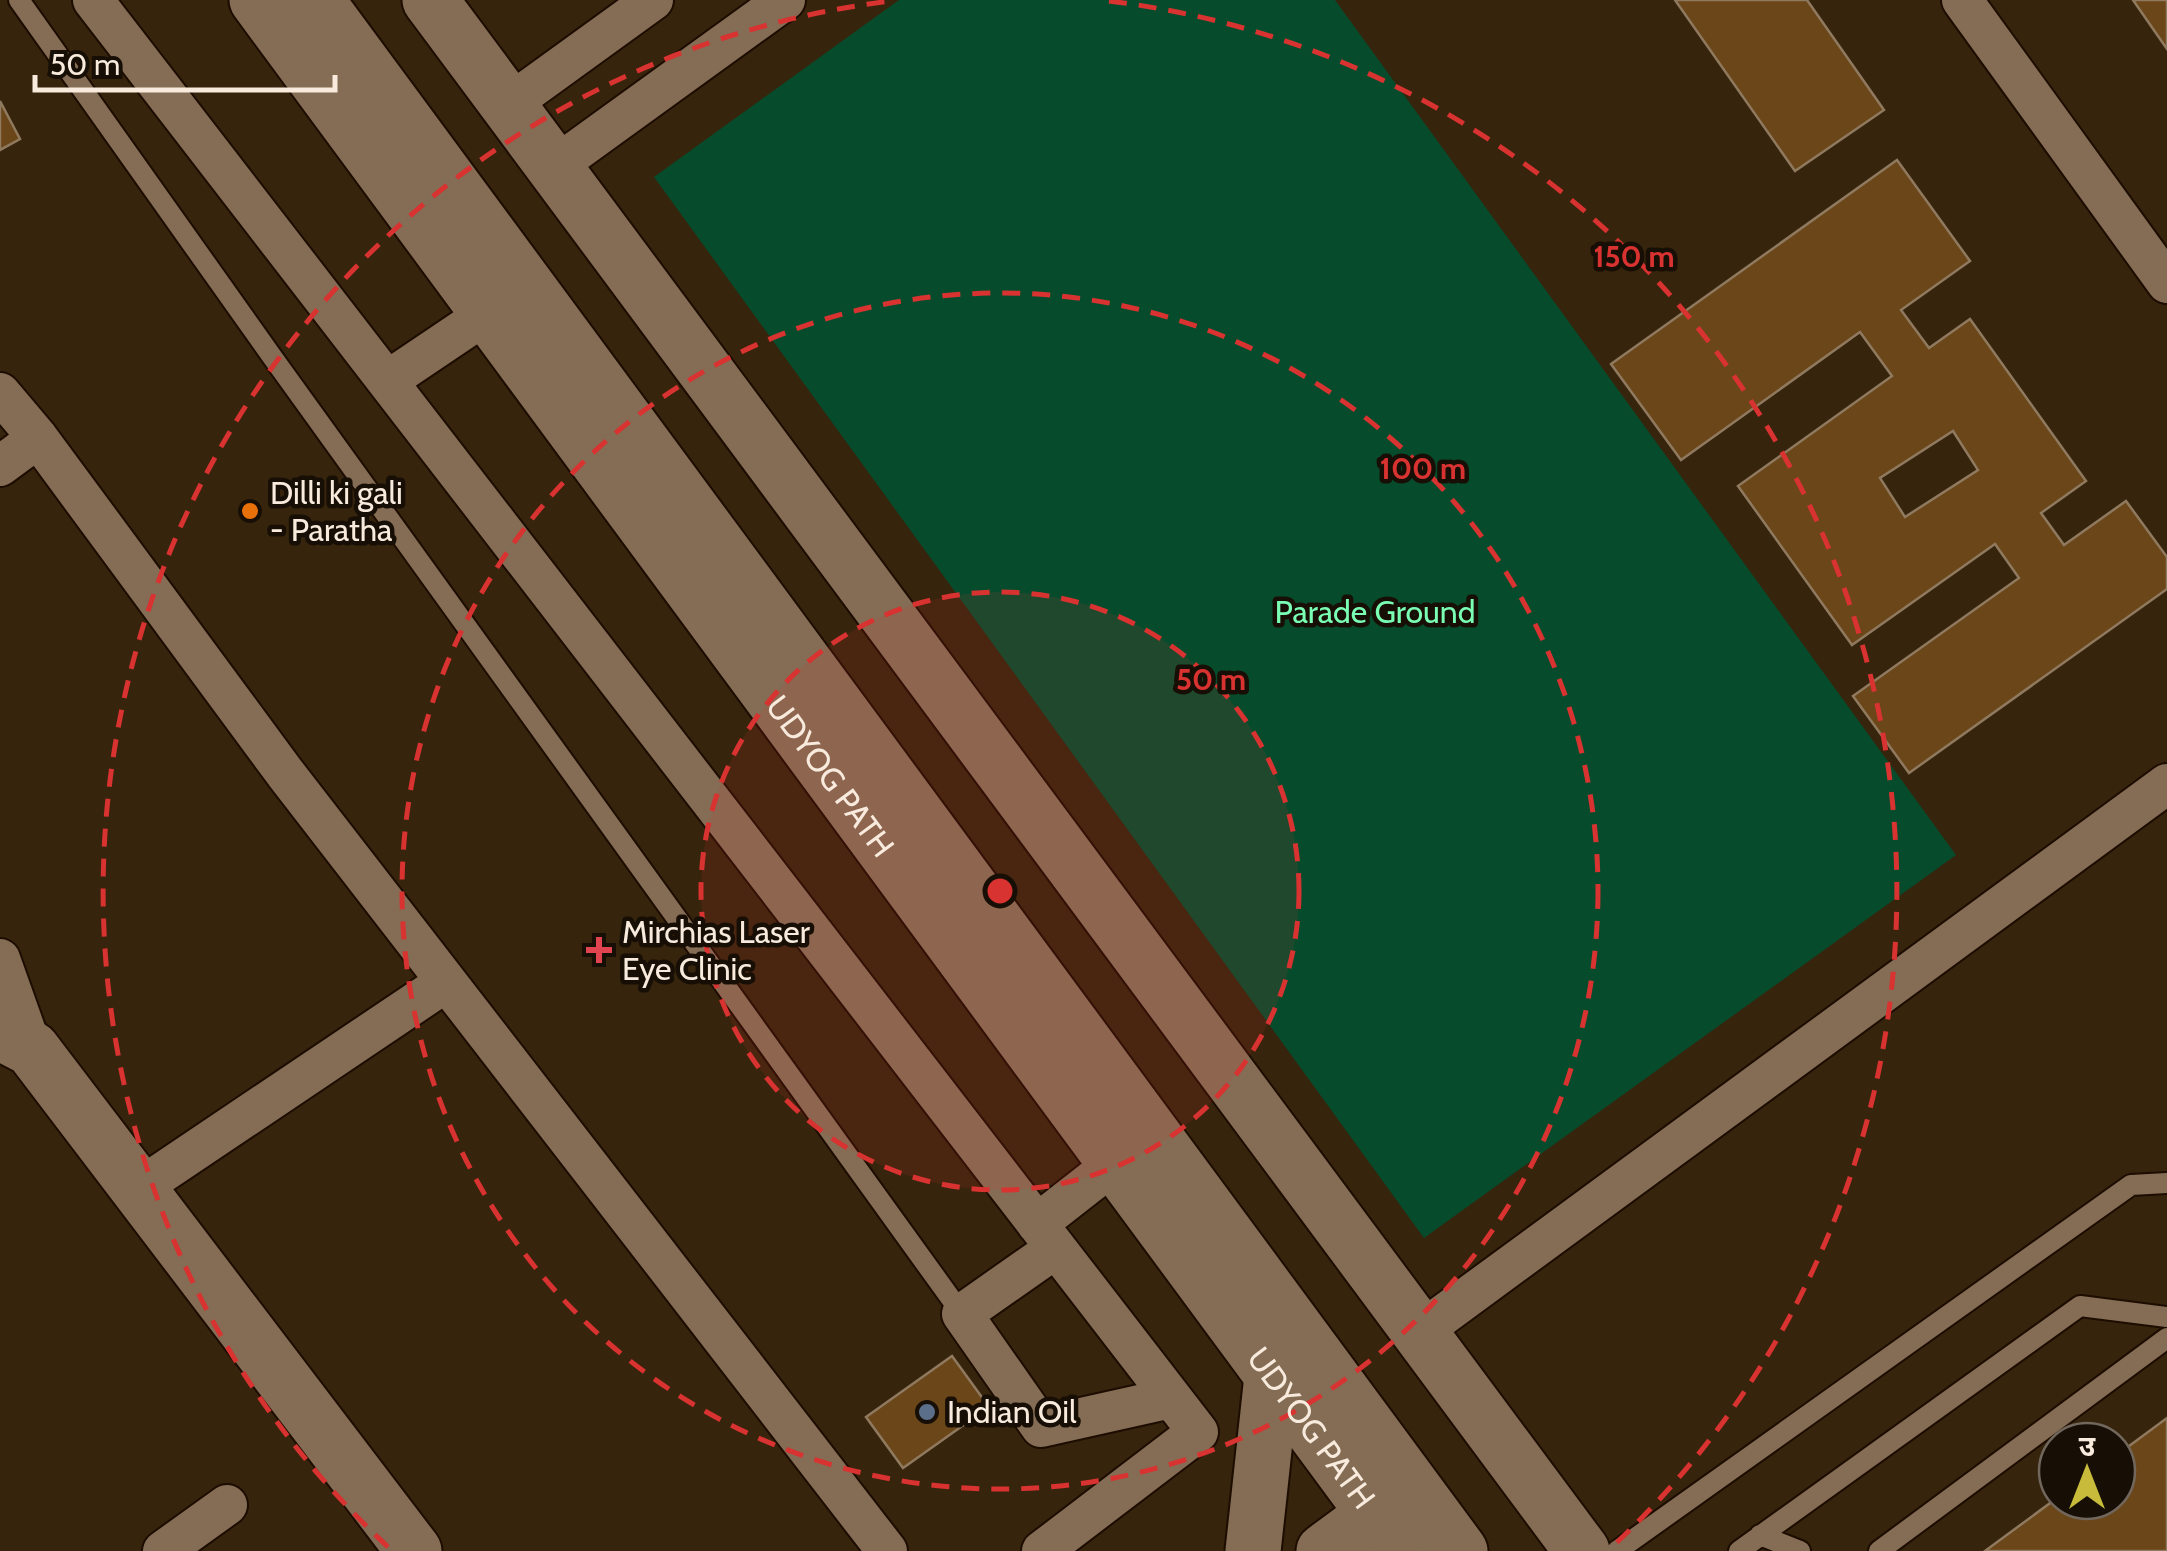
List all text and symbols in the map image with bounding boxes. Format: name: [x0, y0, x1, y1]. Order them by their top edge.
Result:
scale bar: [35, 30, 335, 92]
text: 50 m: [50, 46, 120, 83]
text: 150 m: [1593, 238, 1675, 275]
text: 100 m: [1380, 450, 1466, 487]
place label: Dilli ki gali - Paratha: [270, 473, 403, 549]
marker: Dilli ki gali - Paratha: [239, 500, 261, 522]
park label: Parade Ground: [1275, 592, 1475, 631]
text: 50 m: [1176, 661, 1246, 698]
street label: UDYOG PATH: [758, 688, 903, 864]
centre of rings: [982, 873, 1018, 909]
place label: Mirchias Laser Eye Clinic: [622, 912, 811, 988]
marker: Mirchias Laser Eye Clinic: [586, 937, 612, 963]
street label: UDYOG PATH: [1239, 1339, 1384, 1516]
place label: Indian Oil: [947, 1392, 1077, 1431]
marker: Indian Oil: [916, 1401, 938, 1423]
north arrow: [2037, 1421, 2137, 1521]
text: उ: [2079, 1429, 2096, 1463]

